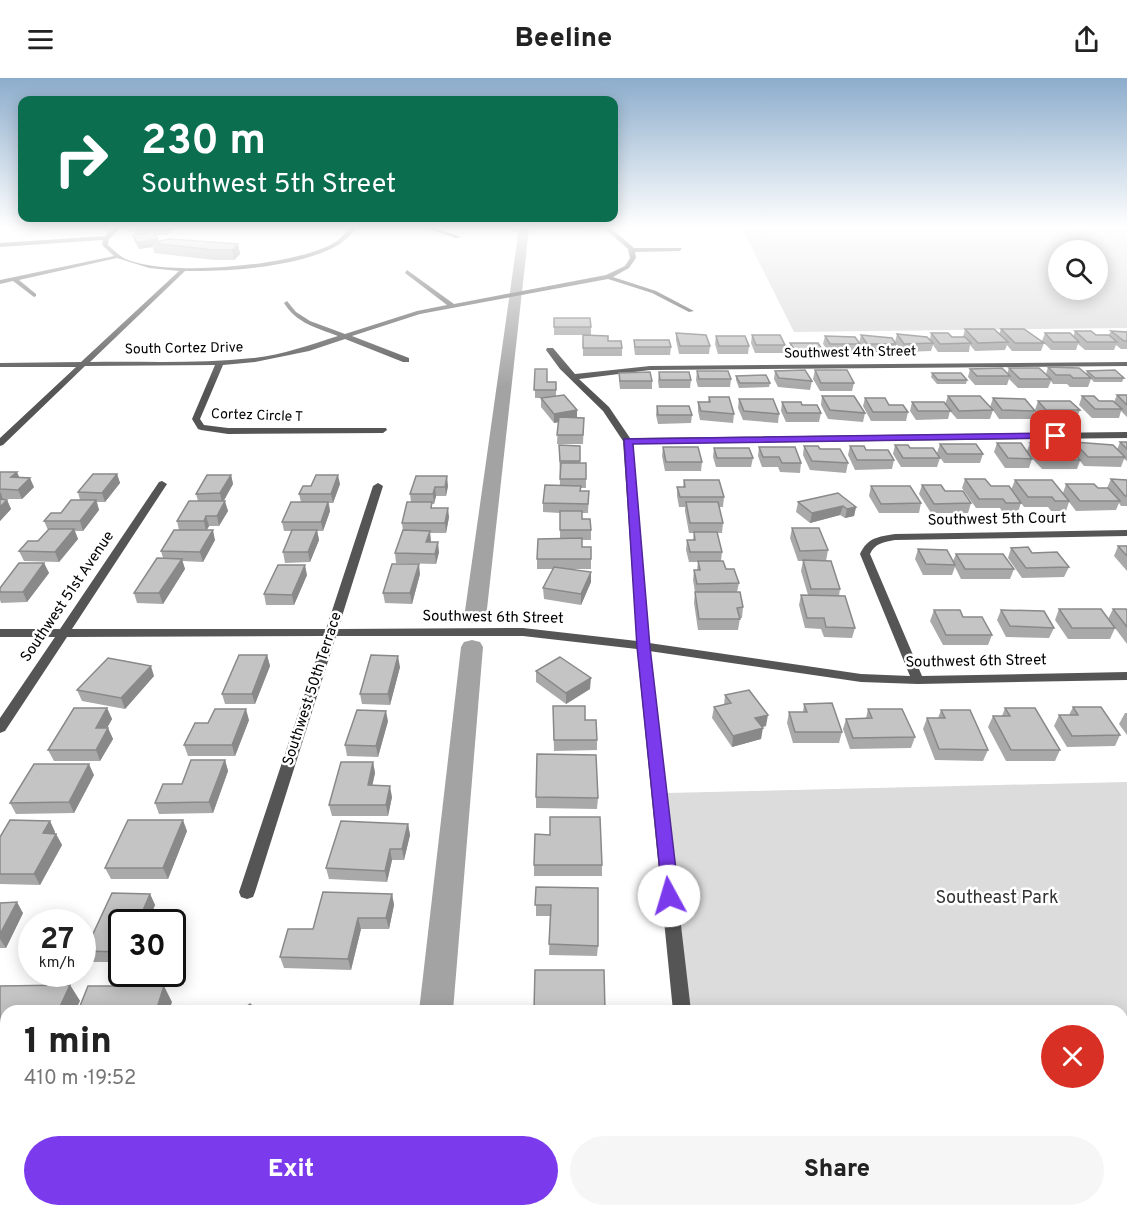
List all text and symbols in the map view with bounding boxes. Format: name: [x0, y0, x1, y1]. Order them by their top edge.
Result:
text: Beeline: [515, 22, 612, 56]
icon: menu: [24, 23, 57, 56]
icon: share: [1070, 23, 1103, 56]
text: 230 m: [141, 116, 266, 169]
icon: right: [42, 120, 120, 198]
text: Southwest 5th Street: [141, 168, 396, 202]
map controls: [1048, 240, 1108, 300]
button: search: [1048, 240, 1108, 300]
street label: South Cortez Drive: [125, 339, 243, 359]
street label: Southwest 4th Street: [784, 343, 916, 363]
street label: Cortez Circle T: [211, 406, 303, 426]
pin: [1030, 410, 1081, 461]
icon: arrive: [1039, 419, 1072, 452]
street label: Southwest 5th Court: [927, 509, 1067, 531]
street label: Southwest 51st Avenue: [17, 528, 119, 666]
street label: Southwest 6th Street: [422, 607, 564, 629]
street label: Southwest 50th Terrace: [279, 610, 347, 768]
street label: Southwest 6th Street: [905, 651, 1047, 673]
position arrow: [637, 864, 701, 928]
park label: Southeast Park: [936, 887, 1059, 910]
speed limit sign: 30: [108, 909, 186, 987]
text: 27: [40, 922, 74, 959]
text: km/h: [39, 954, 75, 973]
text: 1 min: [24, 1020, 112, 1066]
button: close: [1041, 1025, 1104, 1088]
text: 410 m · 19:52: [24, 1066, 136, 1092]
button: Exit: [24, 1136, 558, 1205]
button: Share: [570, 1136, 1104, 1205]

